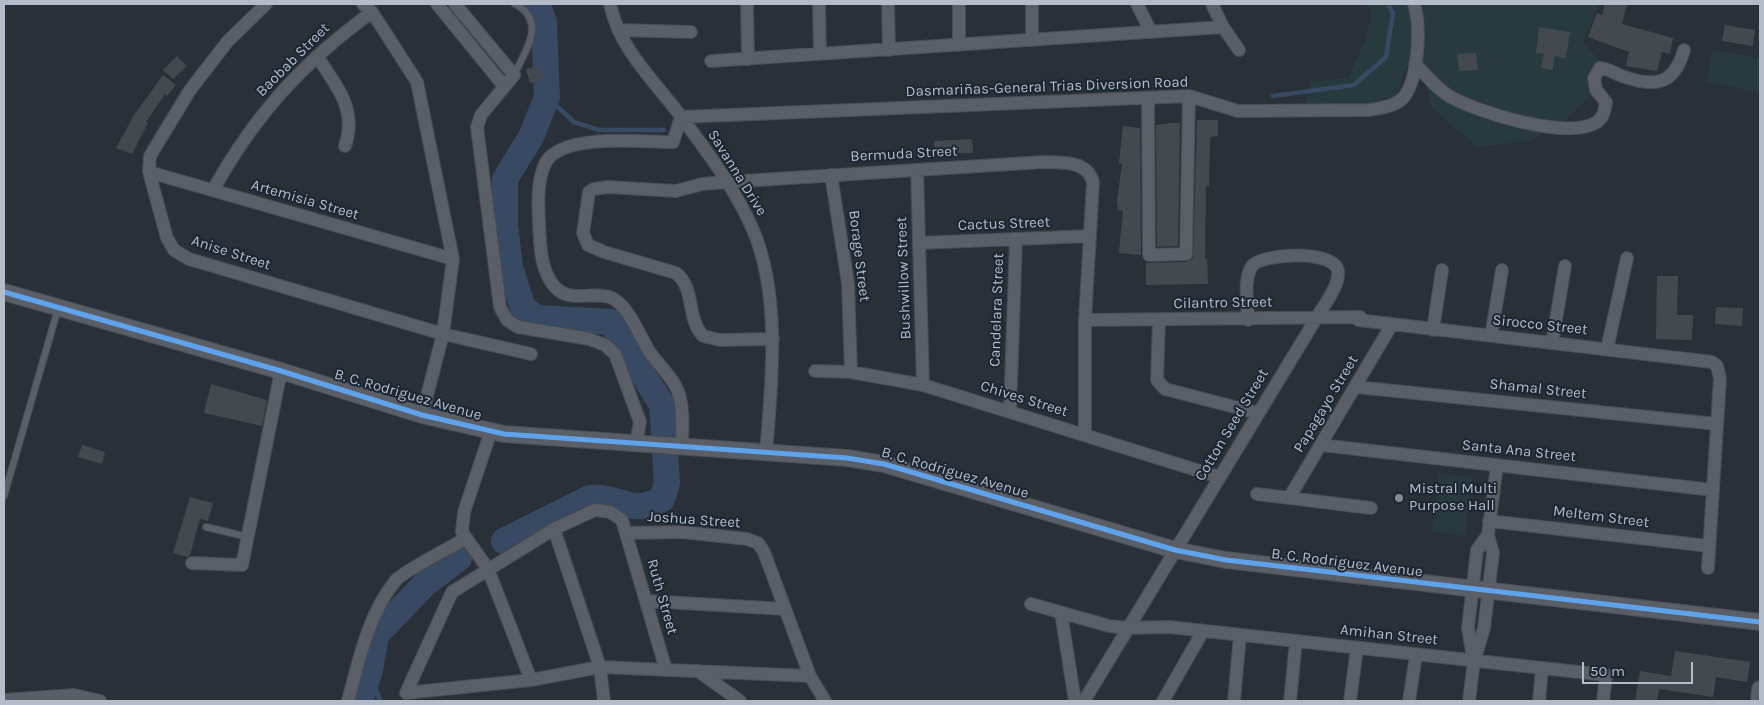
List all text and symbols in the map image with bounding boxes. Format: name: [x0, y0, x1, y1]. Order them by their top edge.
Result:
street label: Baobab Street: [253, 20, 333, 100]
street label: Dasmariñas-General Trias Diversion Road: [905, 73, 1189, 101]
street label: Savanna Drive: [703, 127, 771, 219]
street label: Bermuda Street: [850, 142, 958, 166]
street label: Artemisia Street: [249, 176, 361, 224]
street label: Borage Street: [844, 209, 874, 303]
street label: Cactus Street: [957, 213, 1051, 235]
street label: Bushwillow Street: [893, 216, 915, 340]
street label: Anise Street: [189, 232, 273, 274]
street label: Candelara Street: [986, 253, 1008, 367]
street label: Cilantro Street: [1173, 293, 1273, 313]
street label: Sirocco Street: [1492, 311, 1588, 339]
street label: Papagayo Street: [1290, 352, 1362, 456]
street label: B. C. Rodriguez Avenue: [332, 365, 484, 425]
street label: Cotton Seed Street: [1191, 366, 1273, 484]
street label: Shamal Street: [1489, 375, 1587, 403]
street label: Chives Street: [978, 377, 1070, 421]
street label: Santa Ana Street: [1461, 436, 1577, 466]
street label: B. C. Rodriguez Avenue: [879, 443, 1031, 503]
place label: Mistral Multi Purpose Hall: [1409, 480, 1497, 515]
marker: Mistral Multi Purpose Hall: [1393, 492, 1405, 504]
street label: Meltem Street: [1552, 502, 1650, 532]
street label: Joshua Street: [647, 508, 741, 532]
street label: B. C. Rodriguez Avenue: [1270, 545, 1424, 581]
street label: Ruth Street: [643, 557, 681, 637]
street label: Amihan Street: [1339, 621, 1439, 649]
scale bar: [1584, 652, 1695, 684]
text: 50 m: [1590, 662, 1625, 680]

